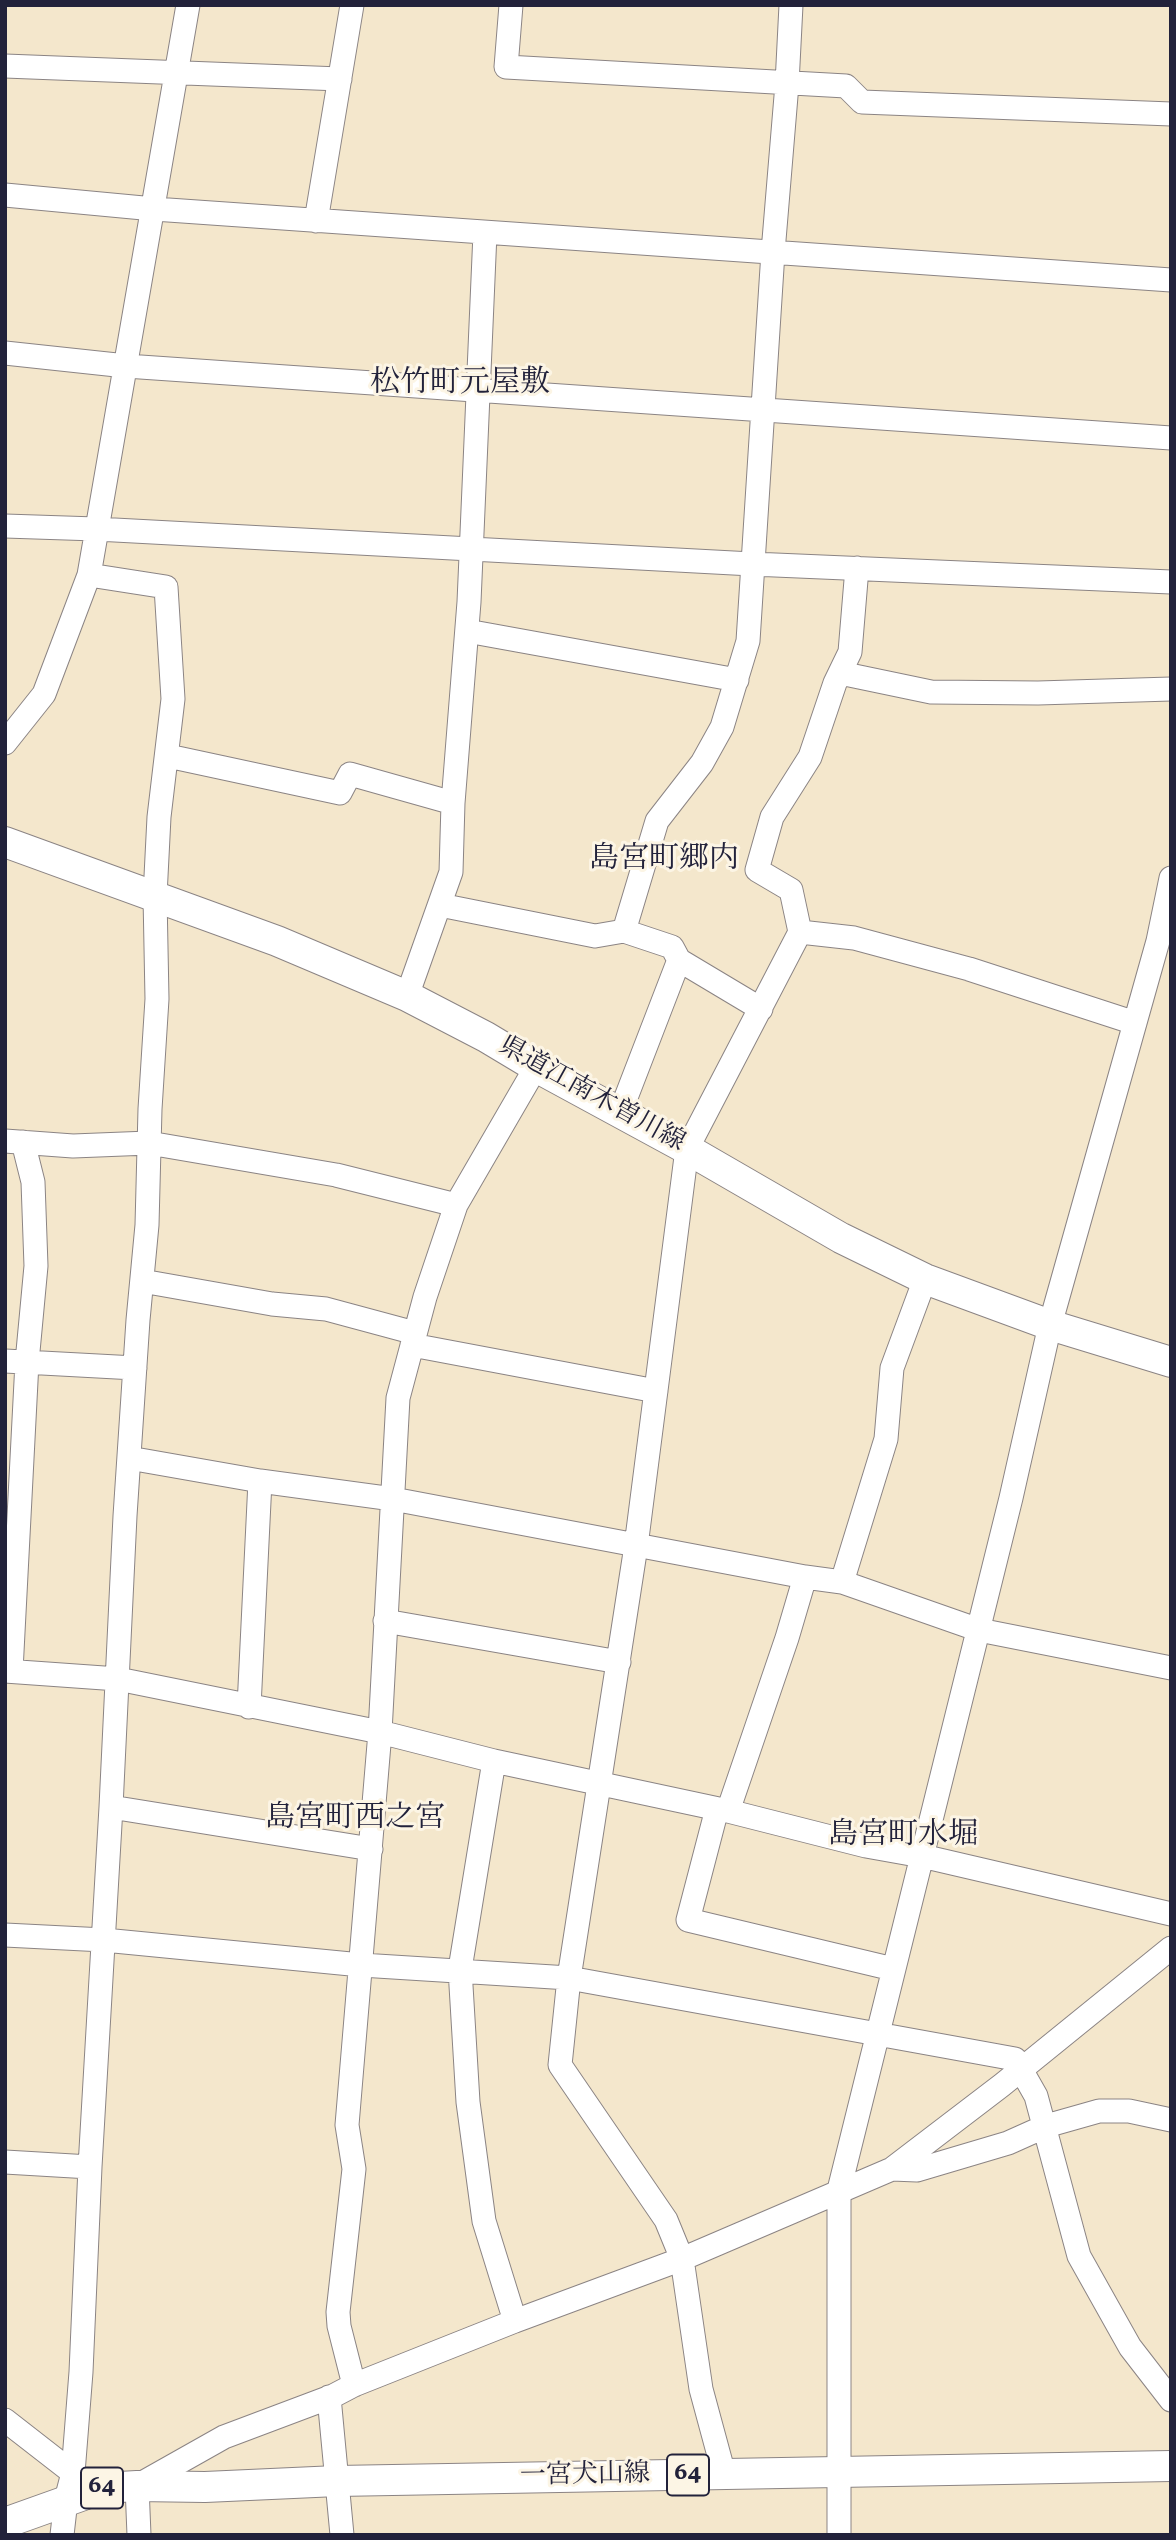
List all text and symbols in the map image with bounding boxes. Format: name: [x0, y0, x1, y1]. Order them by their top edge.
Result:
district label: 松竹町元屋敷: [370, 367, 550, 403]
district label: 島宮町郷内: [589, 843, 739, 879]
street label: 県道江南木曽川線: [492, 1032, 690, 1160]
district label: 島宮町西之宮: [265, 1802, 445, 1838]
district label: 島宮町水堀: [828, 1819, 978, 1855]
road number: 64: [667, 2454, 709, 2496]
street label: 一宮犬山線: [520, 2460, 650, 2494]
road number: 64: [81, 2468, 123, 2508]

